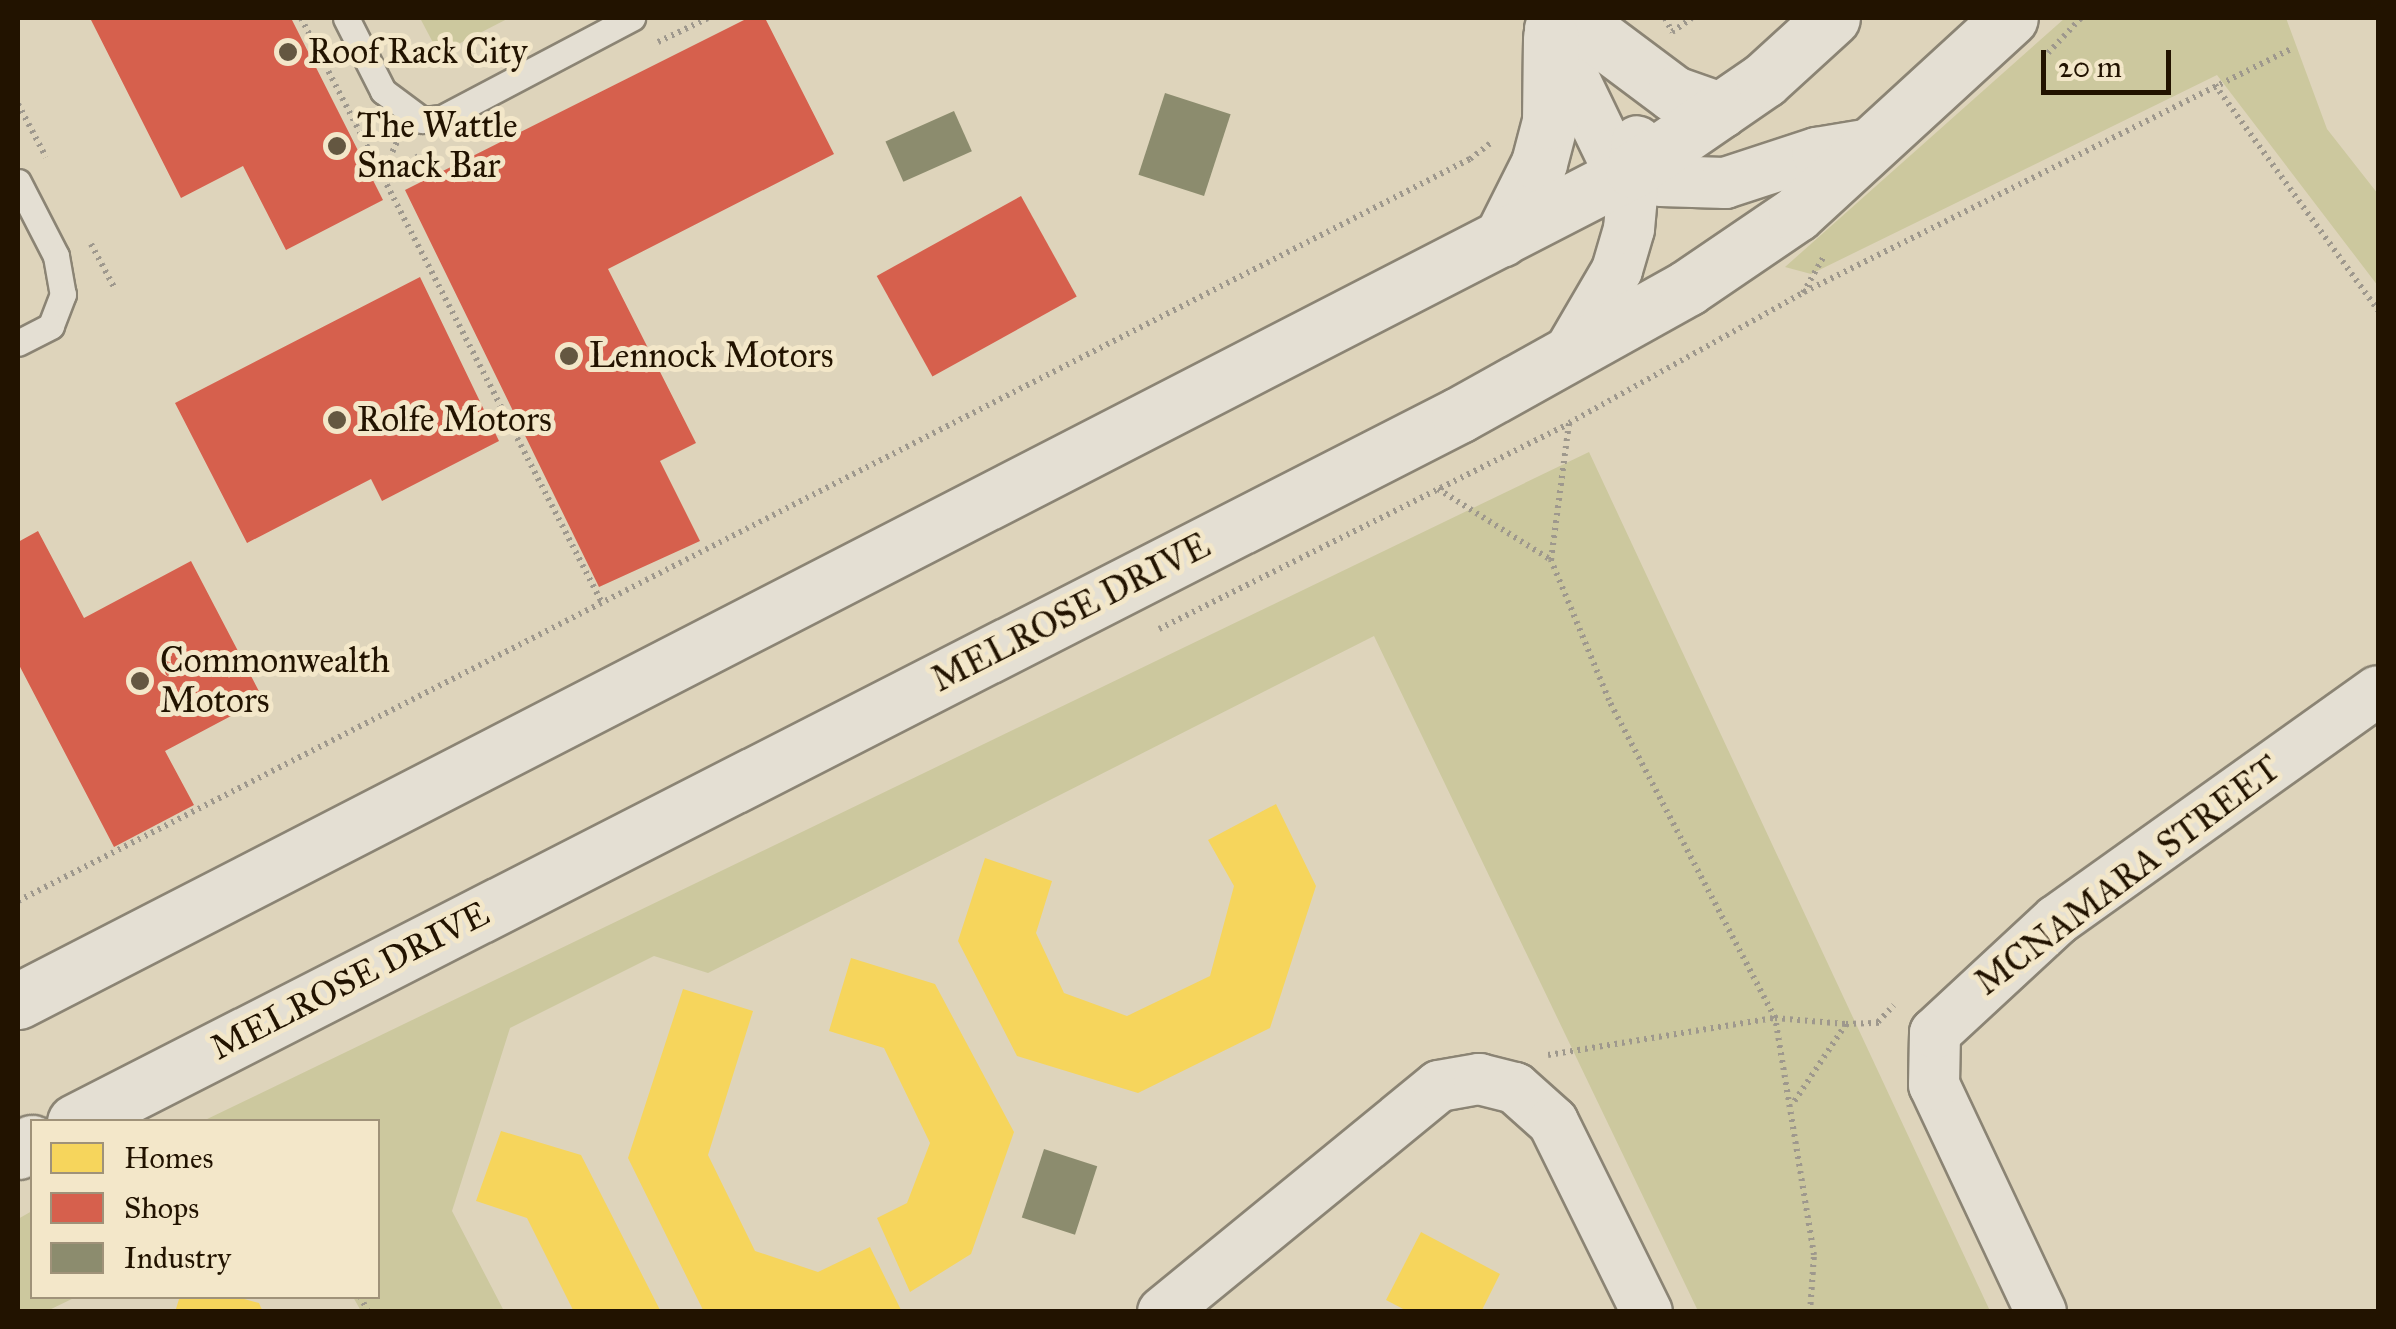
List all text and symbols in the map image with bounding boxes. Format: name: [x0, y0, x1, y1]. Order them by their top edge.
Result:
scale bar: [2046, 30, 2176, 92]
place label: Roof Rack City: [308, 31, 527, 73]
marker: Roof Rack City: [277, 41, 299, 63]
text: 20 m: [2058, 49, 2122, 85]
place label: The Wattle Snack Bar: [357, 105, 517, 187]
marker: The Wattle Snack Bar: [326, 135, 348, 157]
place label: Lennock Motors: [589, 335, 833, 377]
marker: Lennock Motors: [558, 345, 580, 367]
place label: Rolfe Motors: [357, 399, 552, 441]
marker: Rolfe Motors: [326, 409, 348, 431]
street label: MELROSE DRIVE: [925, 525, 1217, 701]
place label: Commonwealth Motors: [160, 640, 390, 722]
marker: Commonwealth Motors: [129, 670, 151, 692]
street label: MCNAMARA STREET: [1967, 748, 2289, 1004]
street label: MELROSE DRIVE: [204, 893, 496, 1069]
legend: [30, 1119, 380, 1299]
text: Homes: [124, 1140, 213, 1176]
text: Shops: [124, 1190, 199, 1226]
text: Industry: [124, 1240, 231, 1276]

